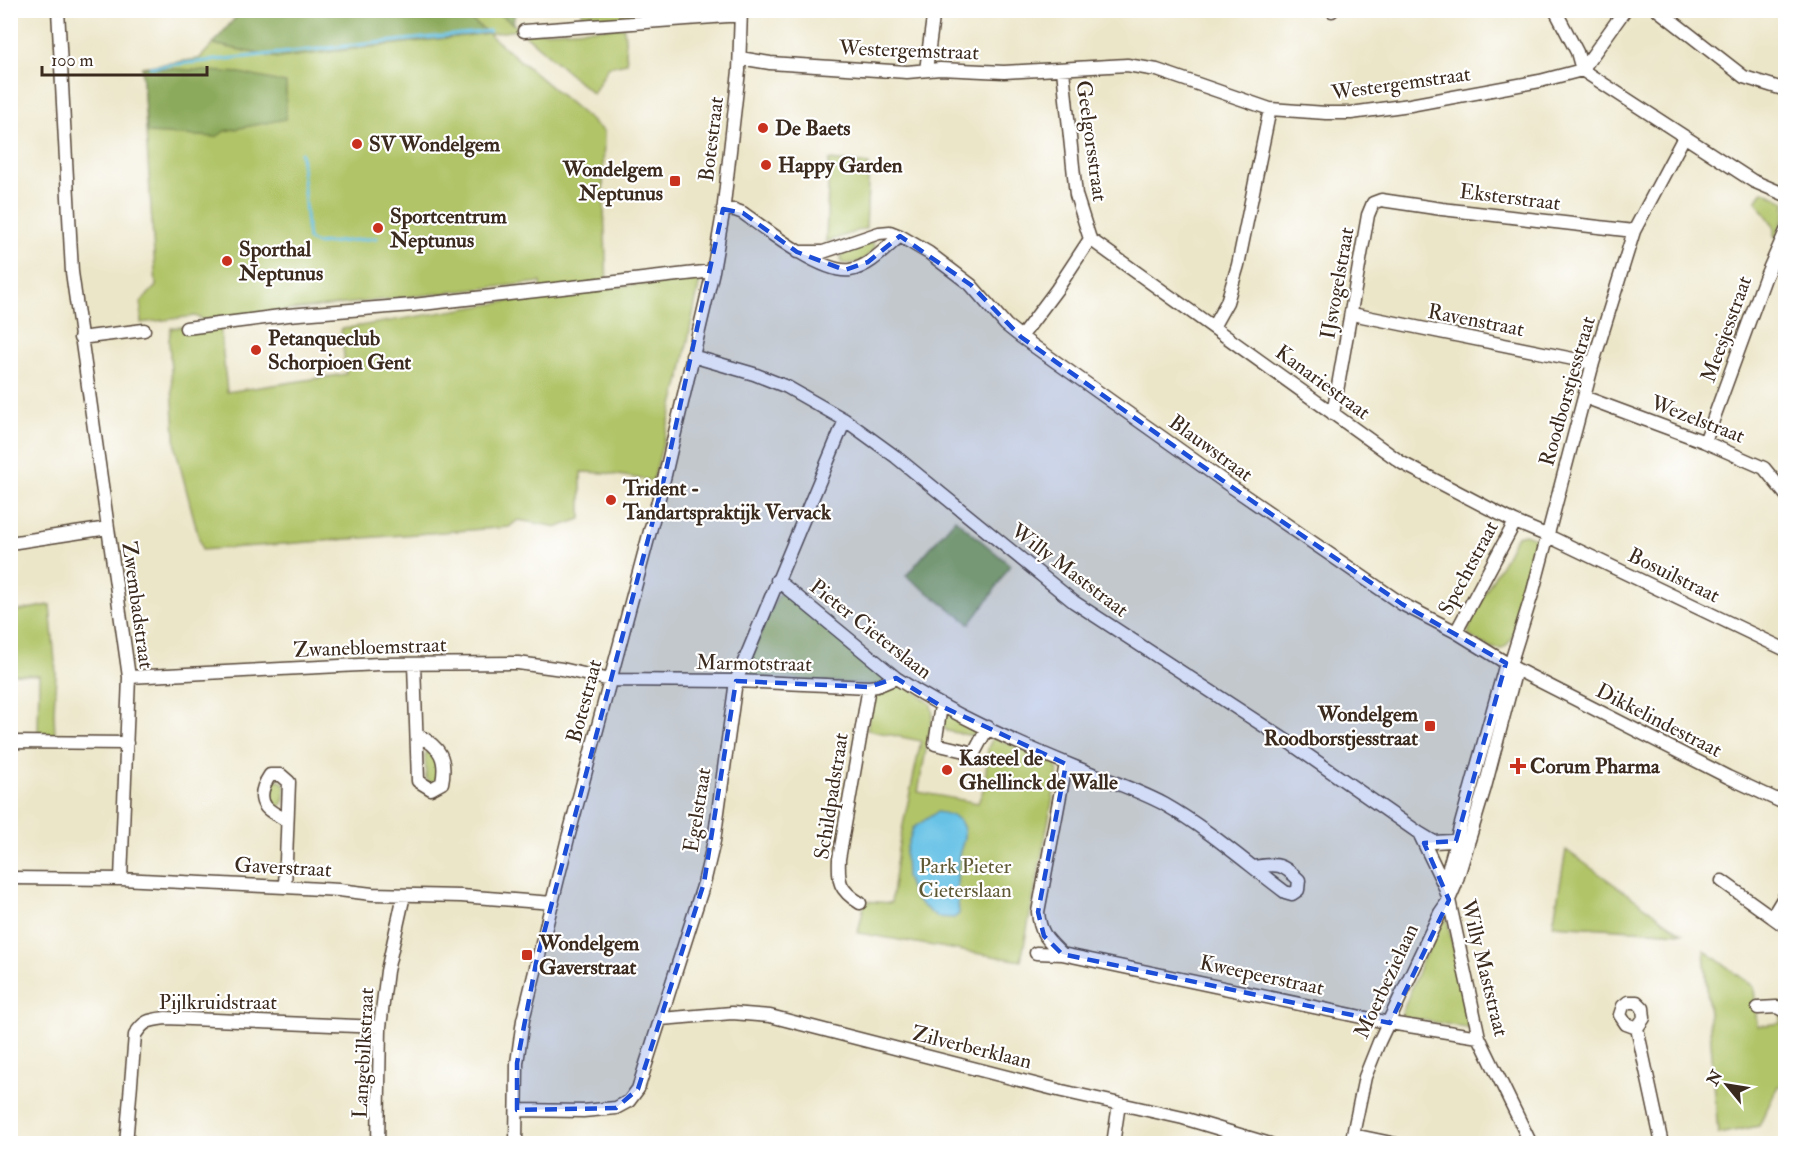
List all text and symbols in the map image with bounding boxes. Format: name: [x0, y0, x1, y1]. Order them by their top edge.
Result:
street label: Westergemstraat: [838, 35, 980, 66]
scale bar: [42, 39, 207, 77]
text: 100 m: [51, 49, 94, 72]
street label: Westergemstraat: [1329, 60, 1473, 107]
street label: Geelgorsstraat: [1070, 79, 1113, 204]
street label: Botestraat: [693, 95, 730, 183]
place label: De Baets: [775, 115, 850, 142]
marker: De Baets: [756, 121, 770, 135]
place label: SV Wondelgem: [369, 131, 501, 158]
marker: SV Wondelgem: [350, 137, 364, 151]
place label: Happy Garden: [778, 152, 903, 179]
place label: Wondelgem Neptunus: [562, 156, 664, 207]
marker: Happy Garden: [759, 158, 773, 172]
marker: Wondelgem Neptunus: [668, 174, 682, 188]
street label: Eksterstraat: [1458, 178, 1562, 217]
place label: Sportcentrum Neptunus: [389, 203, 507, 254]
marker: Sportcentrum Neptunus: [371, 221, 385, 235]
street label: IJsvogelstraat: [1314, 225, 1361, 341]
place label: Sporthal Neptunus: [238, 236, 323, 287]
marker: Sporthal Neptunus: [220, 254, 234, 268]
street label: Meesjesstraat: [1695, 272, 1758, 386]
street label: Ravenstraat: [1425, 298, 1527, 343]
street label: Roodborstjesstraat: [1533, 313, 1602, 469]
place label: Petanqueclub Schorpioen Gent: [268, 325, 411, 376]
street label: Kanariestraat: [1270, 339, 1376, 426]
marker: Petanqueclub Schorpioen Gent: [249, 343, 263, 357]
street label: Wezelstraat: [1646, 389, 1749, 450]
street label: Blauwstraat: [1163, 409, 1258, 488]
place label: Trident - Tandartspraktijk Vervack: [622, 475, 832, 526]
marker: Trident - Tandartspraktijk Vervack: [604, 493, 618, 507]
street label: Spechtstraat: [1432, 516, 1505, 620]
street label: Willy Maststraat: [1005, 517, 1134, 623]
street label: Zwembadstraat: [115, 540, 160, 671]
street label: Bosuilstraat: [1623, 542, 1724, 609]
street label: Pieter Cieterslaan: [804, 573, 937, 686]
street label: Zwanebloemstraat: [293, 631, 447, 664]
street label: Marmotstraat: [696, 649, 812, 678]
street label: Botestraat: [560, 656, 609, 746]
street label: Dikkelindestraat: [1591, 677, 1727, 764]
place label: Wondelgem Roodborstjesstraat: [1264, 701, 1419, 752]
marker: Wondelgem Roodborstjesstraat: [1423, 719, 1437, 733]
street label: Schildpadstraat: [808, 731, 855, 861]
place label: Kasteel de Ghellinck de Walle: [959, 745, 1118, 796]
place label: Corum Pharma: [1530, 753, 1661, 780]
marker: Corum Pharma: [1511, 759, 1525, 773]
marker: Kasteel de Ghellinck de Walle: [940, 763, 954, 777]
street label: Egelstraat: [677, 766, 718, 854]
street label: Gaverstraat: [234, 851, 332, 884]
park label: Park Pieter Cieterslaan: [918, 853, 1012, 904]
street label: Willy Maststraat: [1454, 896, 1515, 1040]
street label: Moerbezielaan: [1348, 919, 1425, 1043]
place label: Wondelgem Gaverstraat: [538, 930, 640, 981]
marker: Wondelgem Gaverstraat: [520, 948, 534, 962]
street label: Kweepeerstraat: [1197, 949, 1327, 1002]
street label: Langebilkstraat: [347, 987, 380, 1119]
street label: Pijlkruidstraat: [159, 989, 277, 1016]
street label: Zilverberklaan: [909, 1020, 1035, 1075]
north arrow: [1697, 1055, 1757, 1115]
text: N: [1702, 1066, 1727, 1090]

